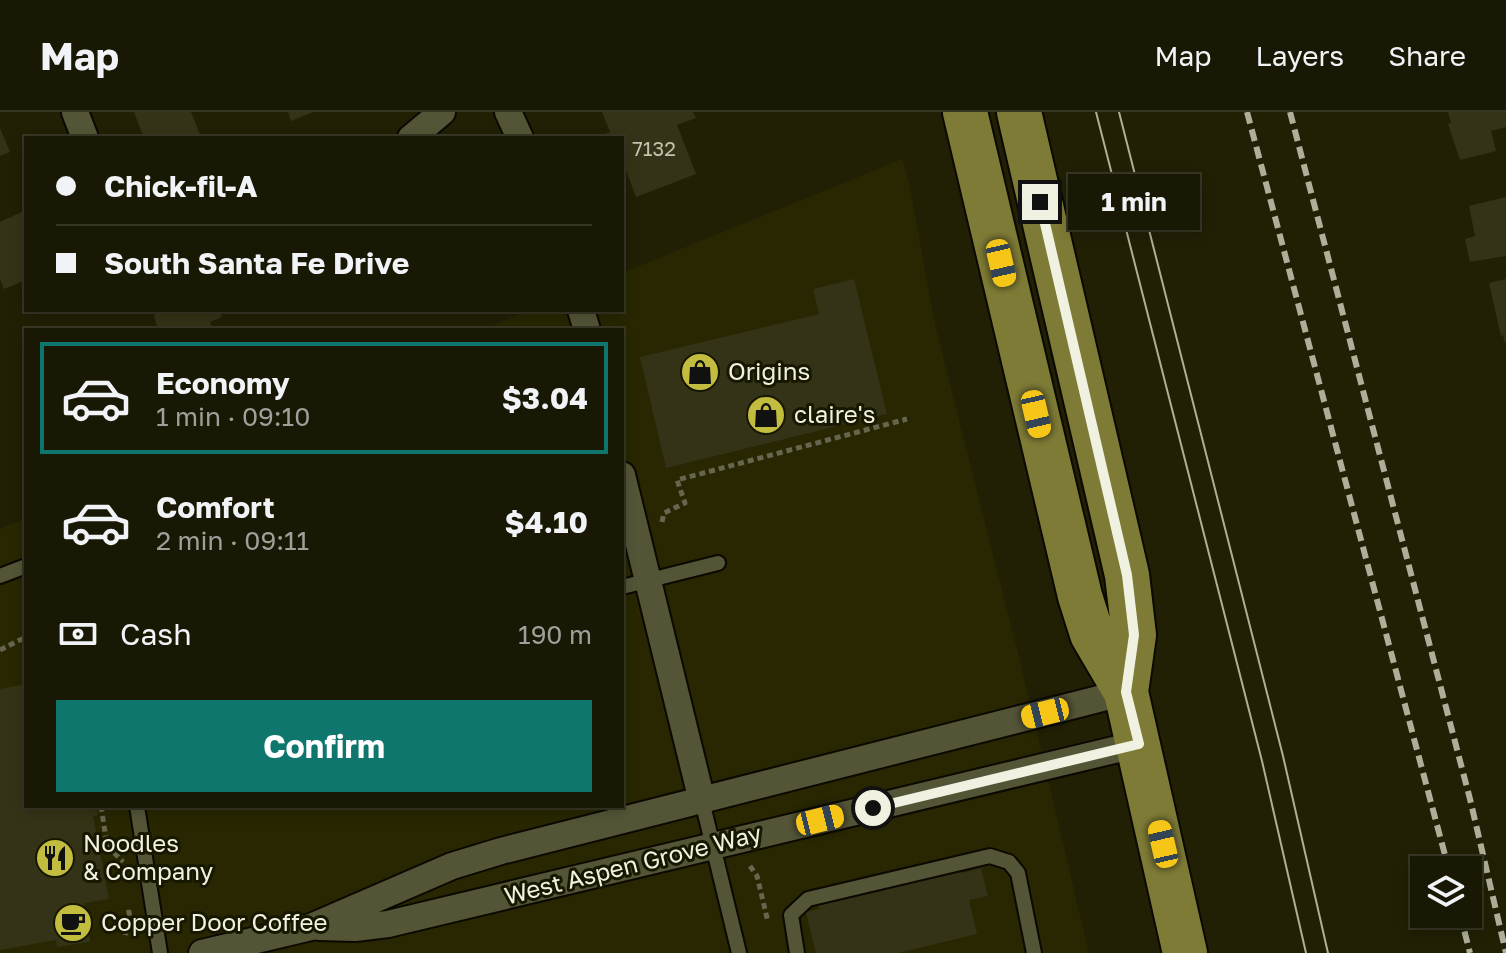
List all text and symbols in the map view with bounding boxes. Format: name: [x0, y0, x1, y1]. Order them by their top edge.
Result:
text: Map: [40, 33, 119, 78]
text: Map: [1154, 39, 1212, 72]
text: Layers: [1256, 39, 1344, 72]
text: Share: [1388, 39, 1466, 72]
house number: 7132: [632, 136, 676, 160]
text: Chick-fil-A: [104, 168, 258, 204]
callout: 1 min: [1068, 174, 1200, 230]
route end: [1022, 184, 1058, 220]
text: 1 min: [1101, 186, 1167, 217]
car: [984, 237, 1018, 289]
text: South Santa Fe Drive: [104, 245, 409, 281]
shop icon: Origins: [679, 351, 721, 393]
place label: Origins: [728, 356, 810, 385]
icon: car: [60, 362, 132, 434]
text: Economy: [156, 365, 290, 401]
text: $3.04: [502, 380, 588, 416]
car: [1019, 388, 1053, 440]
shop icon: claire's: [745, 394, 787, 436]
place label: claire's: [794, 399, 876, 428]
text: 1 min · 09:10: [156, 401, 310, 432]
icon: car: [60, 486, 132, 558]
text: Comfort: [156, 489, 275, 525]
text: $4.10: [505, 504, 588, 540]
text: 2 min · 09:11: [156, 525, 309, 556]
icon: cash: [56, 612, 100, 656]
text: Cash: [120, 616, 192, 652]
text: 190 m: [518, 619, 592, 650]
car: [1019, 696, 1071, 730]
button: Confirm: [56, 700, 592, 792]
route start: [855, 790, 891, 826]
car: [794, 803, 846, 837]
street label: West Aspen Grove Way: [501, 818, 764, 910]
car: [1146, 818, 1180, 870]
place label: Noodles & Company: [83, 828, 213, 885]
restaurant icon: Noodles & Company: [34, 837, 76, 879]
map controls: [1410, 856, 1482, 928]
button: layers: [1410, 856, 1482, 928]
cafe icon: Copper Door Coffee: [52, 902, 94, 944]
place label: Copper Door Coffee: [101, 907, 327, 936]

